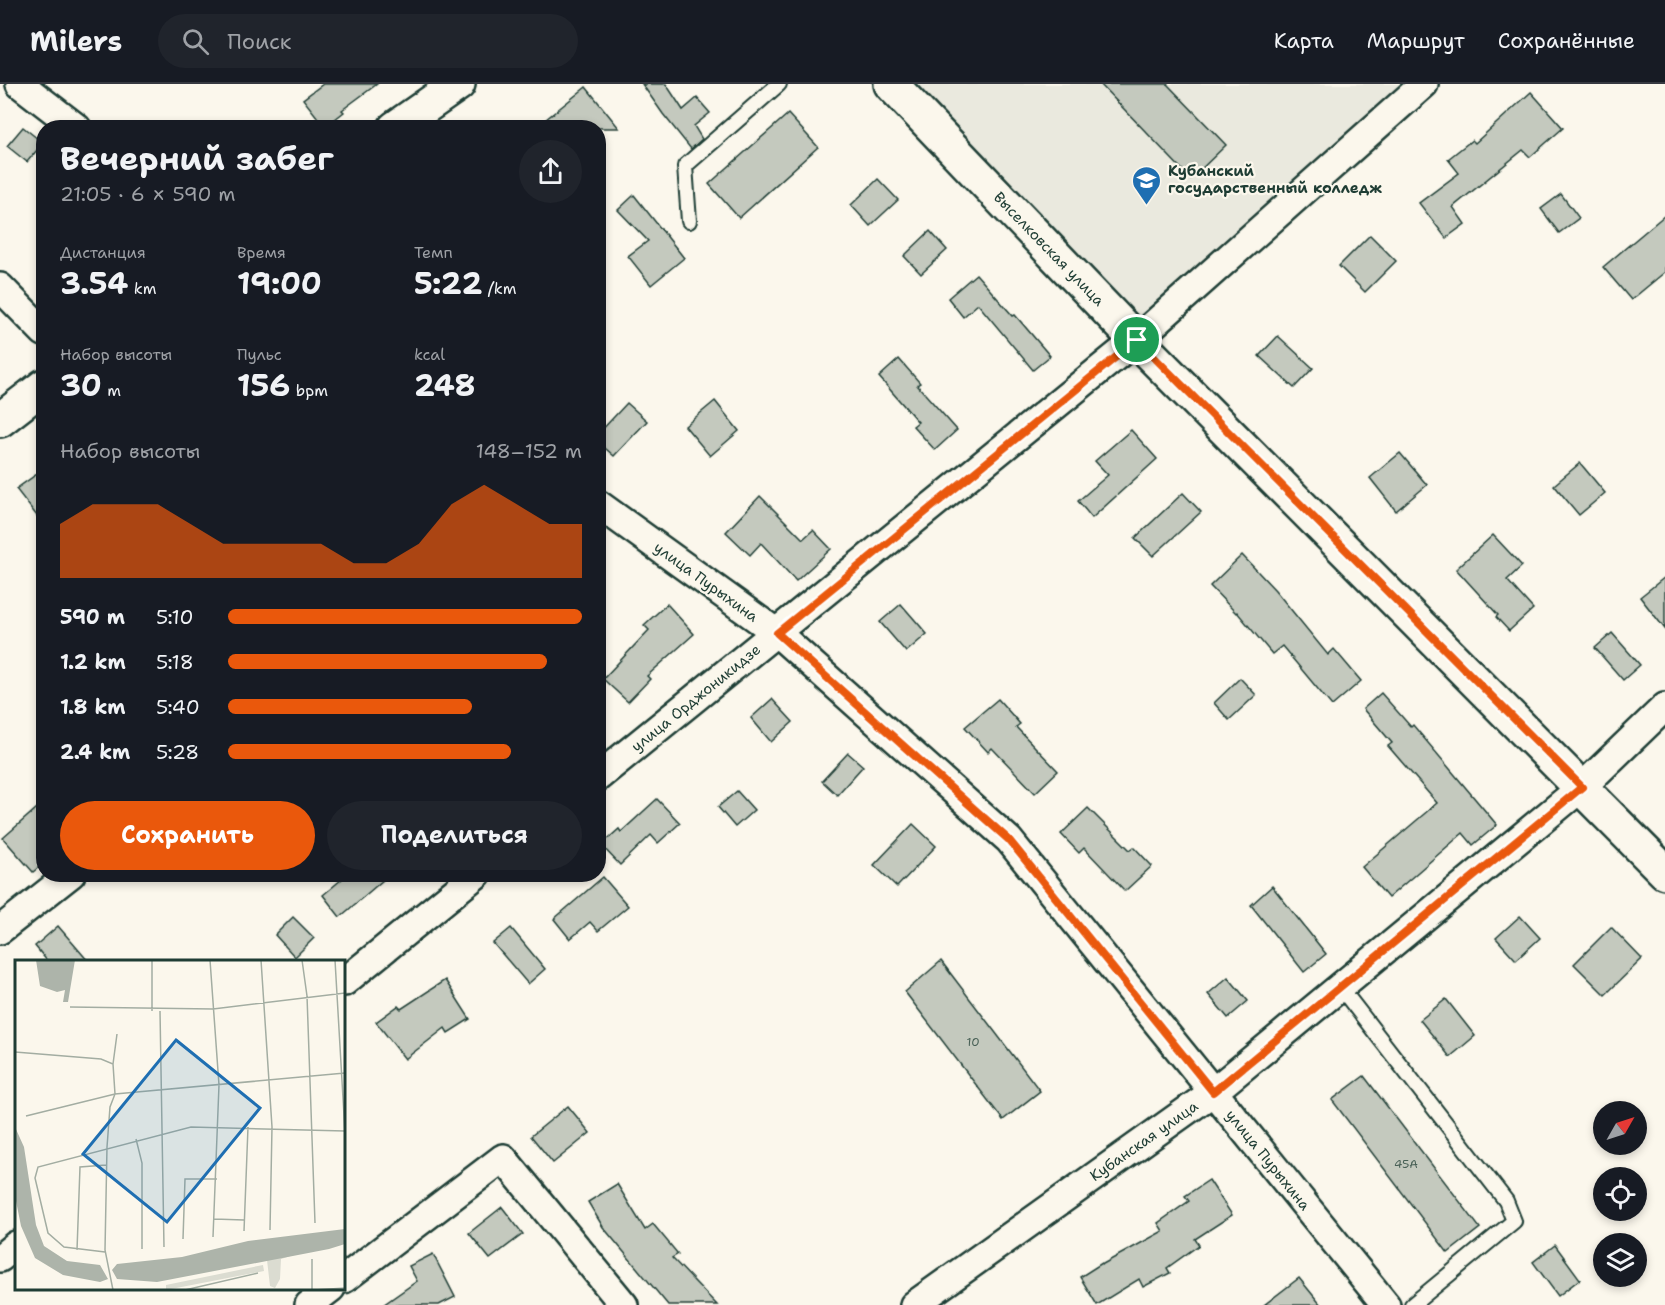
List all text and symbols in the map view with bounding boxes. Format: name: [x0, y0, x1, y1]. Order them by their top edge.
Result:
search box: [158, 14, 578, 68]
text: Milers: [30, 22, 122, 60]
icon: search: [179, 25, 212, 58]
text: Поиск: [227, 27, 292, 56]
text: Карта: [1274, 27, 1334, 55]
text: Маршрут: [1367, 27, 1465, 55]
text: Сохранённые: [1498, 27, 1635, 55]
text: Вечерний забег: [60, 136, 334, 181]
button: share: [519, 140, 582, 203]
place label: Кубанский государственный колледж: [1168, 161, 1382, 198]
school or university icon: Кубанский государственный колледж: [1131, 164, 1163, 206]
text: 21:05 · 6 × 590 m: [60, 181, 235, 207]
street label: Выселковская улица: [989, 188, 1109, 311]
text: Дистанция: [60, 242, 146, 263]
text: Время: [237, 242, 286, 263]
text: Темп: [414, 242, 453, 263]
text: 3.54: [60, 263, 128, 304]
text: 19:00: [237, 263, 322, 304]
text: 5:22: [414, 263, 482, 304]
text: km: [128, 278, 156, 299]
text: /km: [482, 278, 516, 299]
pin: [1111, 314, 1162, 365]
icon: arrive: [1120, 323, 1153, 356]
text: Набор высоты: [60, 344, 172, 365]
text: Пульс: [237, 344, 282, 365]
text: kcal: [414, 344, 445, 365]
text: 30: [60, 365, 102, 406]
text: 156: [237, 365, 290, 406]
text: 248: [414, 365, 476, 406]
text: m: [102, 380, 121, 401]
text: bpm: [290, 380, 328, 401]
text: Набор высоты: [60, 438, 200, 464]
text: 148–152 m: [476, 438, 582, 464]
street label: улица Пурыхина: [650, 537, 763, 627]
text: 590 m: [60, 604, 125, 630]
text: 5:10: [156, 604, 193, 630]
street label: улица Орджоникидзе: [627, 640, 765, 756]
text: 1.2 km: [60, 649, 126, 675]
text: 5:18: [156, 649, 194, 675]
text: 1.8 km: [60, 694, 126, 720]
text: 5:40: [156, 694, 200, 720]
text: 2.4 km: [60, 739, 130, 765]
text: 5:28: [156, 739, 199, 765]
button: Сохранить: [60, 801, 315, 870]
button: Поделиться: [327, 801, 582, 870]
inset map: [15, 960, 345, 1290]
house number: 10: [966, 1034, 980, 1050]
street label: Кубанская улица: [1086, 1096, 1203, 1186]
north arrow: [1593, 1101, 1647, 1155]
map controls: [1593, 1101, 1647, 1287]
street label: улица Пурыхина: [1221, 1105, 1315, 1215]
house number: 45А: [1394, 1156, 1418, 1172]
button: locate: [1593, 1167, 1647, 1221]
button: layers: [1593, 1233, 1647, 1287]

